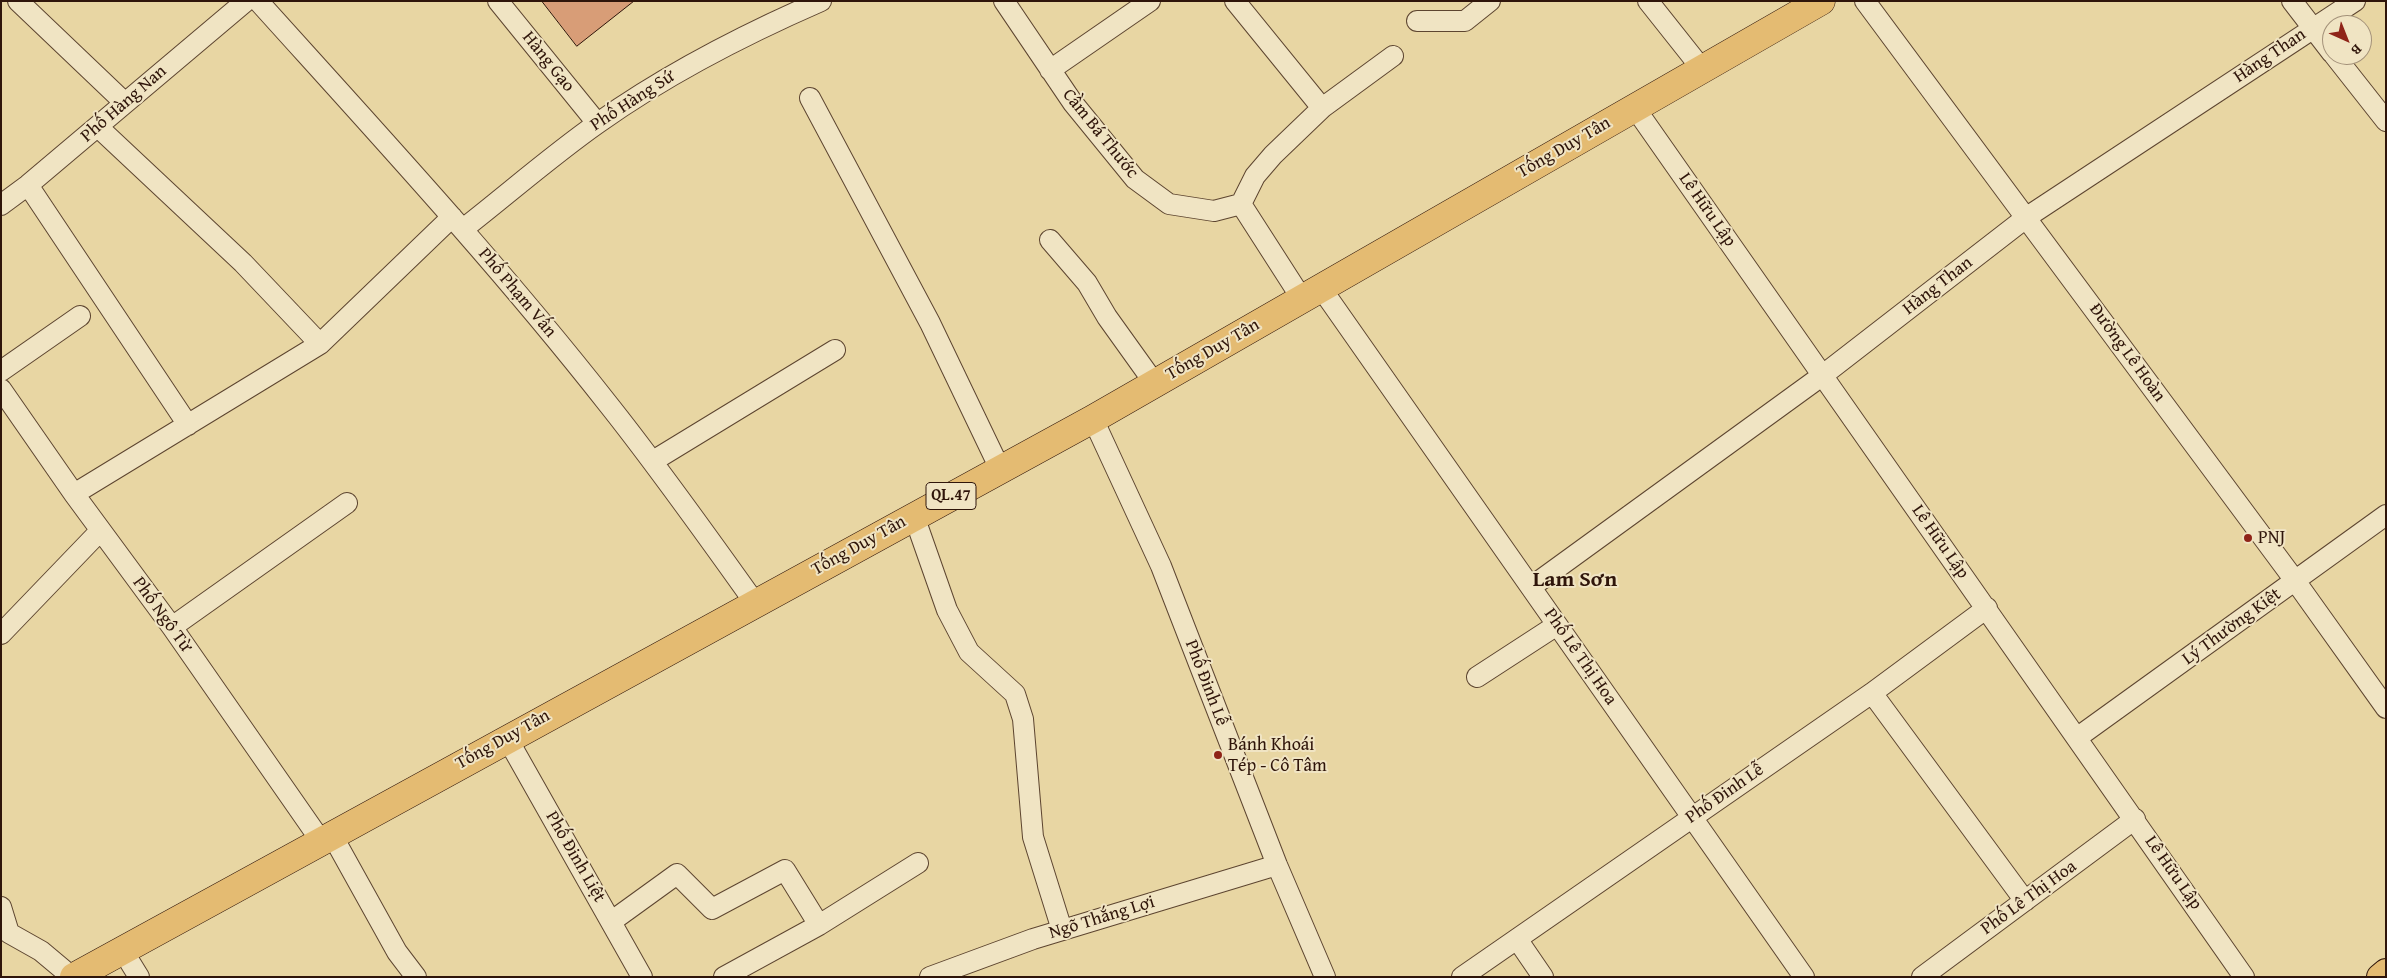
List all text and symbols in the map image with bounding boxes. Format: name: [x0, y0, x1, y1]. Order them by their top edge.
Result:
north arrow: [2322, 15, 2372, 65]
street label: Hàng Than: [2230, 24, 2310, 88]
street label: Hàng Gạo: [517, 27, 579, 97]
text: B: [2347, 40, 2367, 60]
street label: Phố Hàng Nan: [77, 61, 171, 147]
street label: Phố Hàng Sứ: [587, 66, 679, 136]
street label: Cầm Bá Thước: [1057, 85, 1143, 183]
street label: Tống Duy Tân: [1513, 112, 1615, 184]
street label: Lê Hữu Lập: [1674, 169, 1740, 251]
street label: Phố Phạm Vấn: [473, 244, 561, 342]
street label: Hàng Than: [1899, 252, 1977, 320]
street label: Đường Lê Hoàn: [2084, 300, 2170, 406]
street label: Tống Duy Tân: [1162, 314, 1264, 386]
road number: QL.47: [926, 482, 976, 510]
street label: Lê Hữu Lập: [1907, 501, 1973, 583]
street label: Tống Duy Tân: [808, 511, 910, 581]
place label: PNJ: [2258, 527, 2285, 549]
marker: PNJ: [2242, 532, 2254, 544]
district label: Lam Sơn: [1533, 567, 1617, 593]
street label: Phố Ngô Từ: [127, 573, 197, 657]
street label: Lý Thường Kiệt: [2178, 584, 2286, 670]
street label: Phố Lê Thị Hoa: [1539, 605, 1621, 709]
street label: Phố Đinh Lễ: [1180, 637, 1232, 729]
street label: Tống Duy Tân: [452, 705, 554, 775]
place label: Bánh Khoái Tép - Cô Tâm: [1228, 734, 1327, 776]
marker: Bánh Khoái Tép - Cô Tâm: [1212, 749, 1224, 761]
street label: Phố Đinh Lễ: [1682, 759, 1768, 829]
street label: Phố Đinh Liệt: [540, 808, 610, 906]
street label: Lê Hữu Lập: [2140, 832, 2206, 914]
street label: Phố Lê Thị Hoa: [1977, 856, 2081, 940]
street label: Ngõ Thắng Lợi: [1047, 892, 1157, 944]

